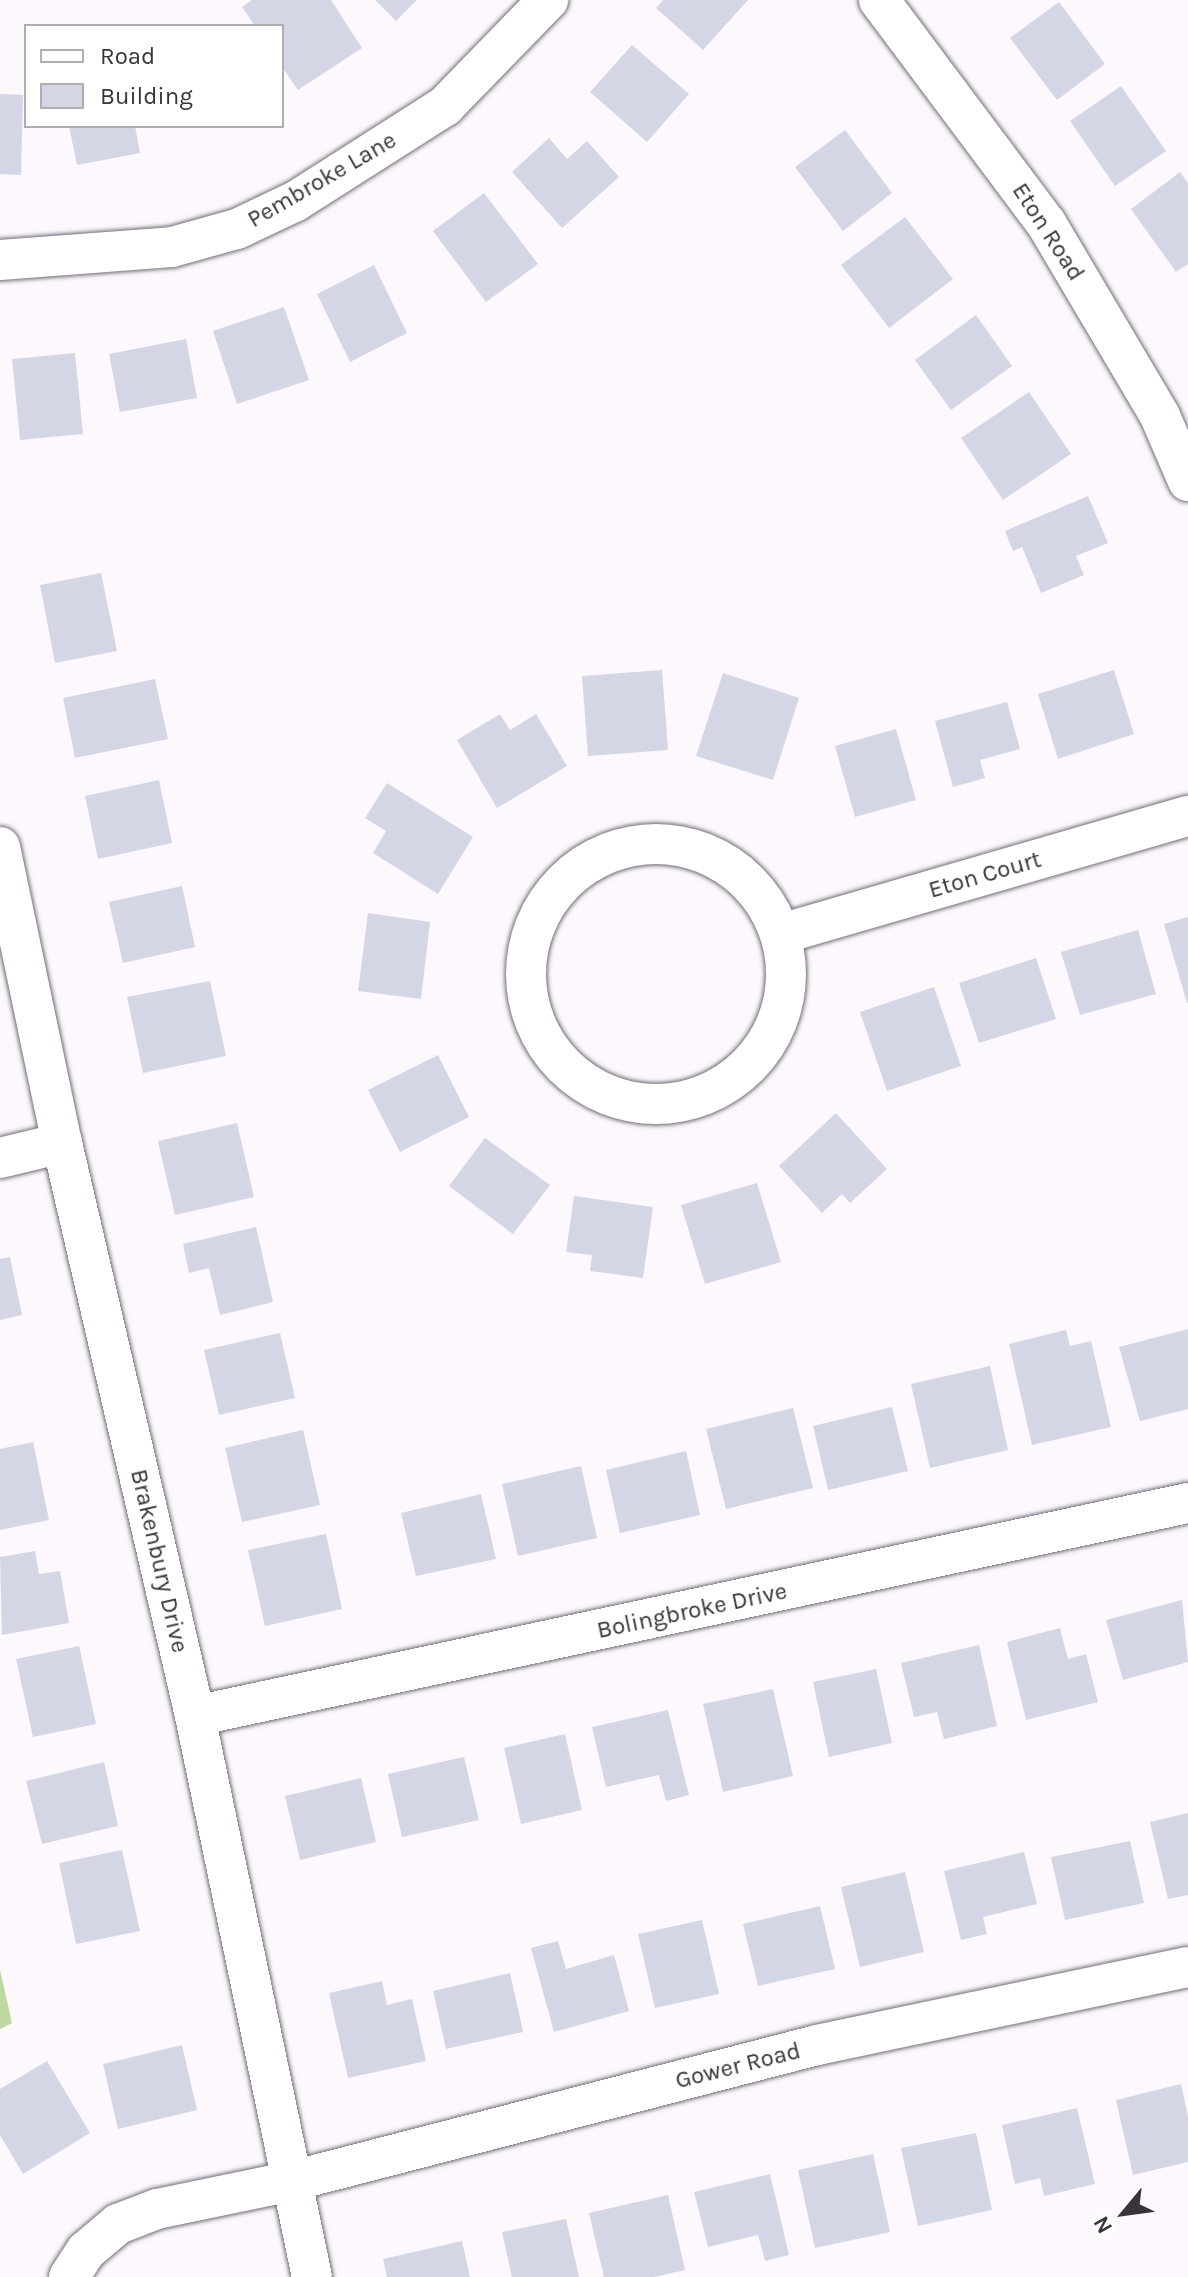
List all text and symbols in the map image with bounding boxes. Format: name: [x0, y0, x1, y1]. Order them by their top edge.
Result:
legend: [24, 24, 284, 128]
text: Road: [100, 42, 155, 70]
text: Building: [100, 82, 193, 110]
street label: Pembroke Lane: [243, 126, 401, 234]
street label: Eton Road: [1006, 178, 1090, 286]
street label: Eton Court: [925, 845, 1045, 905]
street label: Brakenbury Drive: [124, 1466, 194, 1656]
street label: Bolingbroke Drive: [594, 1577, 790, 1645]
street label: Gower Road: [672, 2037, 804, 2095]
north arrow: [1084, 2173, 1164, 2253]
text: N: [1088, 2211, 1118, 2238]

